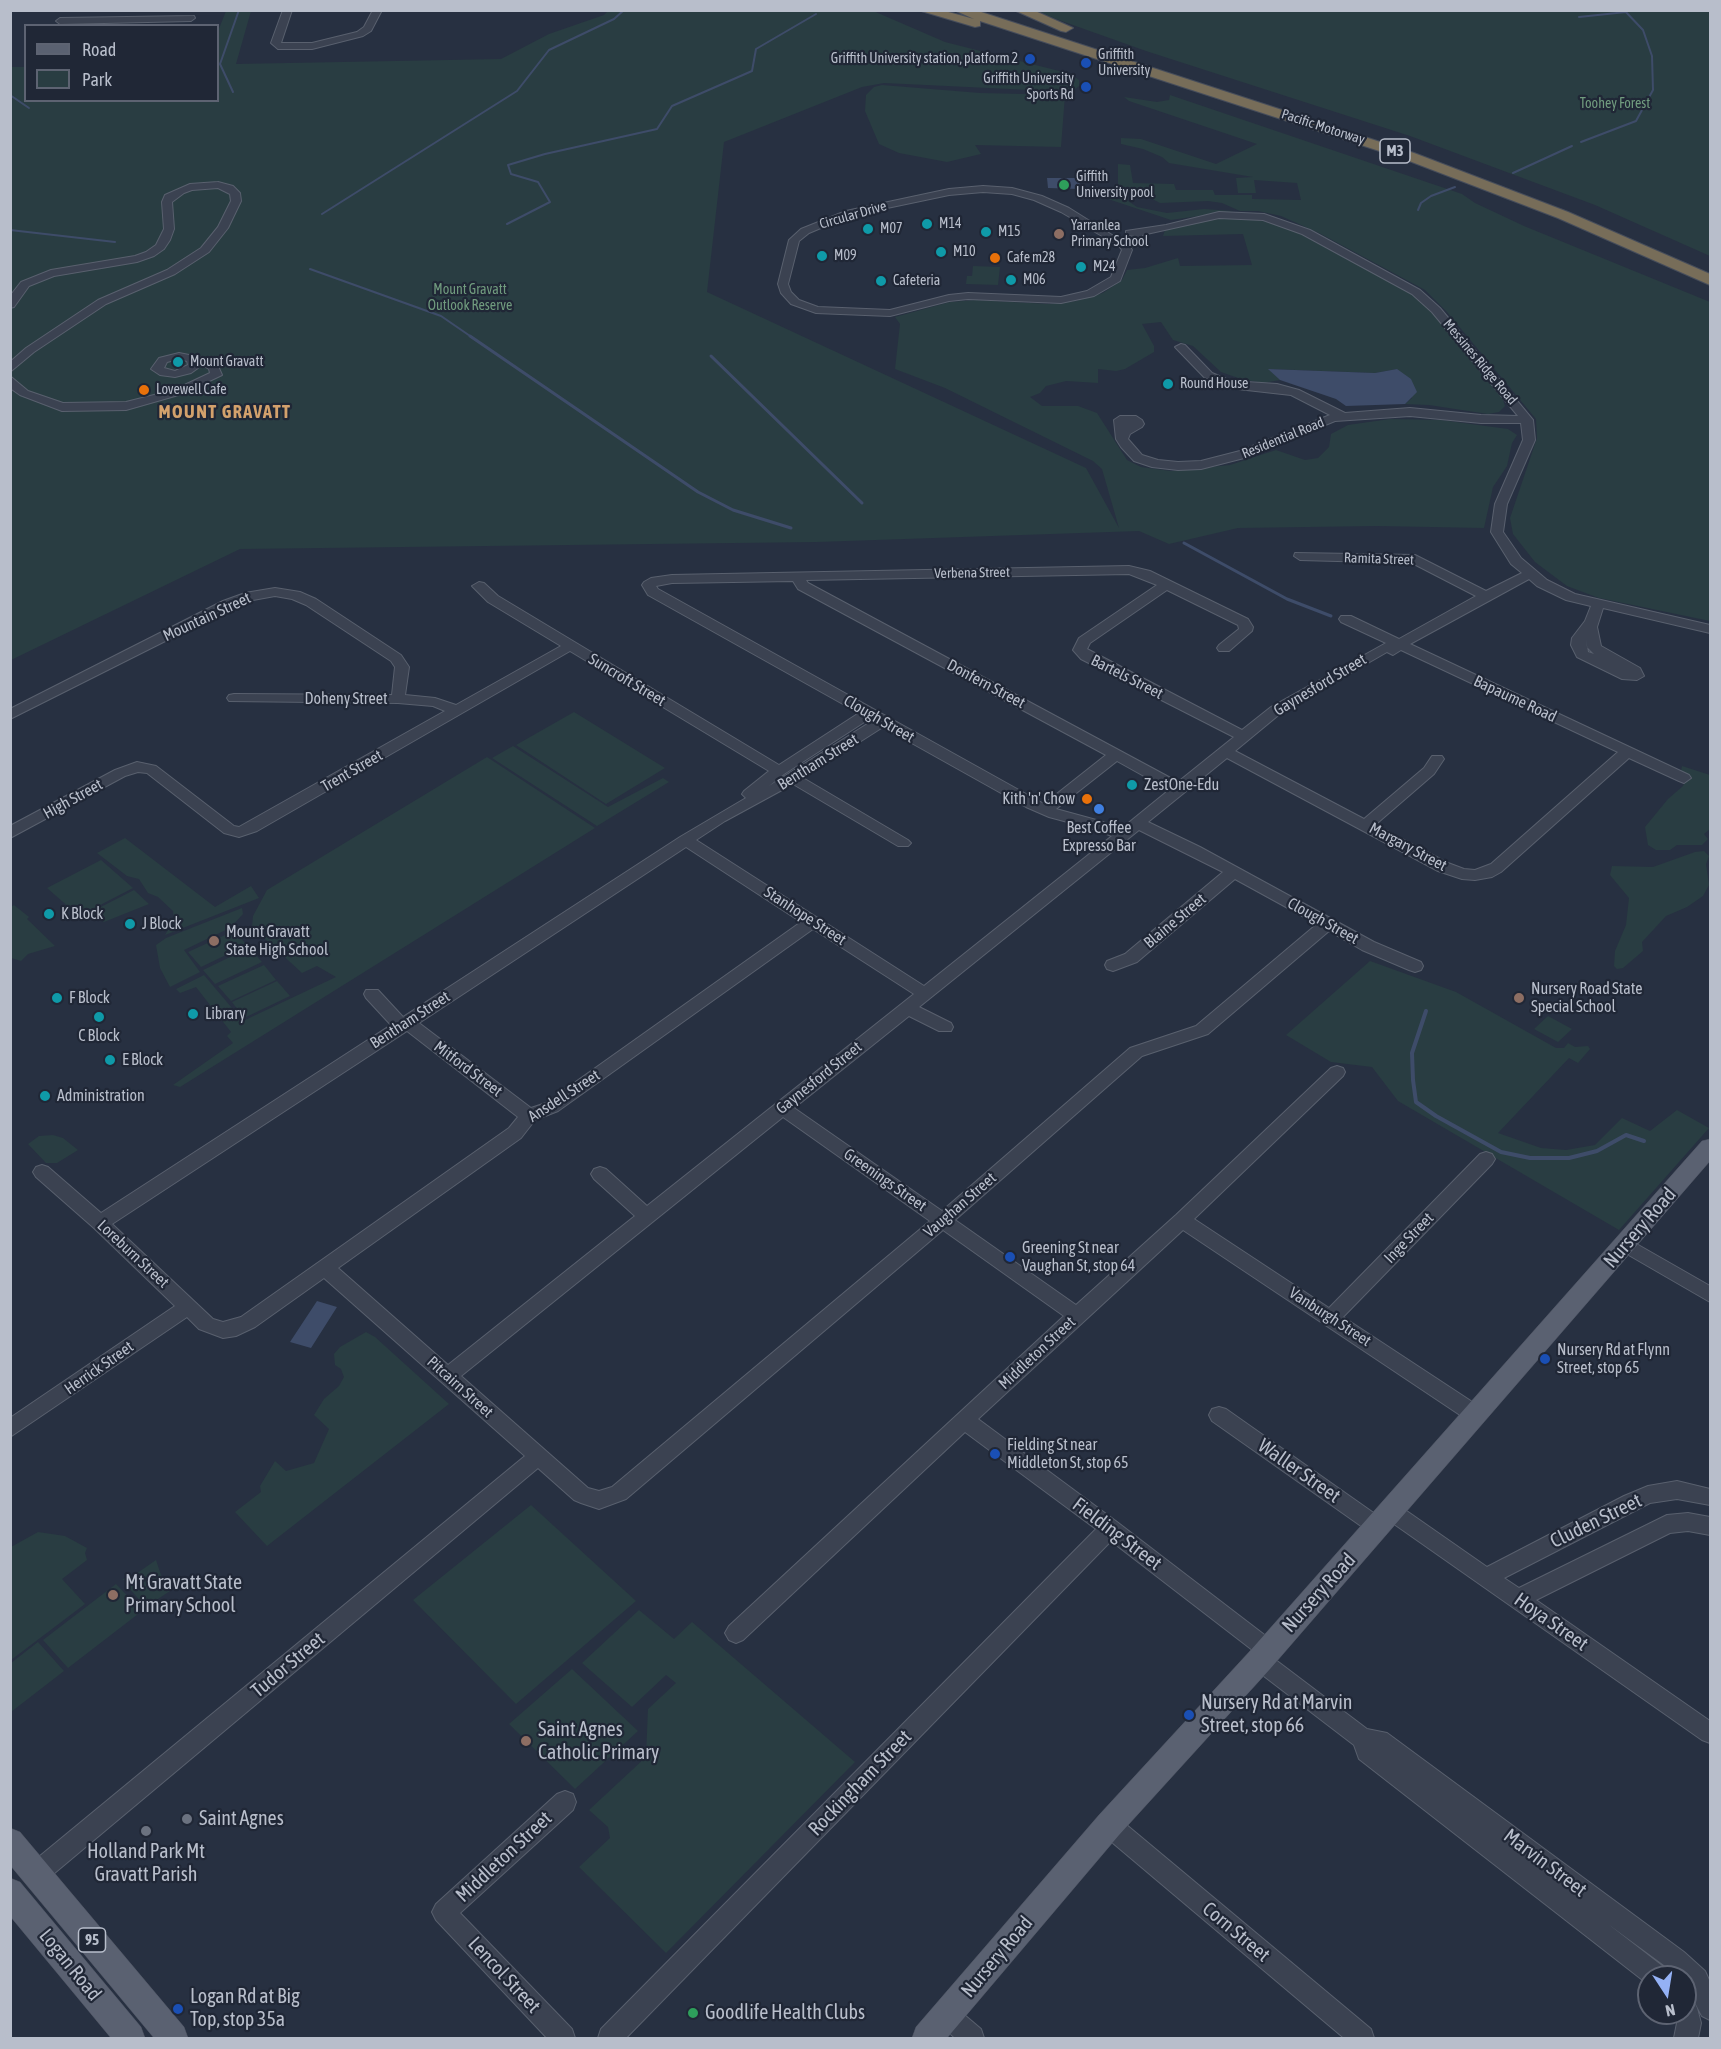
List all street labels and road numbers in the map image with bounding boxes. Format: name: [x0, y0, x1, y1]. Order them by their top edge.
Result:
street label: Pacific Motorway: [1279, 106, 1367, 148]
road number: M3: [1380, 139, 1410, 163]
street label: Circular Drive: [818, 197, 888, 233]
street label: Messines Ridge Road: [1439, 316, 1521, 408]
street label: Residential Road: [1239, 414, 1327, 462]
street label: Ramita Street: [1344, 549, 1414, 569]
street label: Verbena Street: [934, 564, 1010, 582]
street label: Mountain Street: [160, 588, 254, 646]
street label: Suncroft Street: [585, 649, 669, 711]
street label: Gaynesford Street: [1270, 650, 1370, 720]
street label: Bartels Street: [1088, 651, 1166, 703]
street label: Donfern Street: [944, 655, 1028, 713]
street label: Bapaume Road: [1470, 671, 1560, 727]
street label: Doheny Street: [304, 689, 388, 709]
street label: Clough Street: [840, 691, 918, 747]
street label: Bentham Street: [774, 730, 862, 794]
street label: Trent Street: [318, 746, 386, 796]
street label: High Street: [40, 775, 106, 823]
street label: Margary Street: [1366, 819, 1450, 875]
street label: Stanhope Street: [760, 882, 850, 950]
street label: Blaine Street: [1140, 889, 1210, 953]
street label: Clough Street: [1284, 894, 1362, 948]
street label: Bentham Street: [367, 987, 453, 1053]
street label: Mitford Street: [430, 1037, 506, 1101]
street label: Gaynesford Street: [772, 1038, 866, 1118]
street label: Ansdell Street: [524, 1066, 604, 1126]
street label: Greenings Street: [840, 1144, 930, 1216]
street label: Vaughan Street: [920, 1168, 1000, 1242]
street label: Nursery Road: [1599, 1183, 1681, 1273]
street label: Inge Street: [1380, 1209, 1438, 1267]
street label: Loreburn Street: [93, 1216, 173, 1292]
street label: Vanburgh Street: [1285, 1283, 1375, 1351]
street label: Middleton Street: [995, 1313, 1079, 1393]
street label: Herrick Street: [61, 1337, 137, 1399]
street label: Pitcairn Street: [423, 1352, 497, 1422]
street label: Waller Street: [1253, 1434, 1345, 1508]
street label: Cluden Street: [1546, 1489, 1646, 1553]
street label: Fielding Street: [1068, 1493, 1166, 1575]
street label: Nursery Road: [1277, 1548, 1361, 1638]
street label: Hoya Street: [1509, 1588, 1593, 1656]
street label: Tudor Street: [246, 1627, 330, 1703]
street label: Rockingham Street: [803, 1725, 917, 1841]
street label: Middleton Street: [451, 1806, 557, 1908]
street label: Marvin Street: [1499, 1824, 1591, 1902]
street label: Corn Street: [1197, 1897, 1275, 1967]
street label: Nursery Road: [956, 1912, 1038, 2002]
street label: Logan Road: [34, 1924, 106, 2006]
road number: 95: [78, 1928, 106, 1952]
street label: Lencol Street: [463, 1932, 545, 2018]

